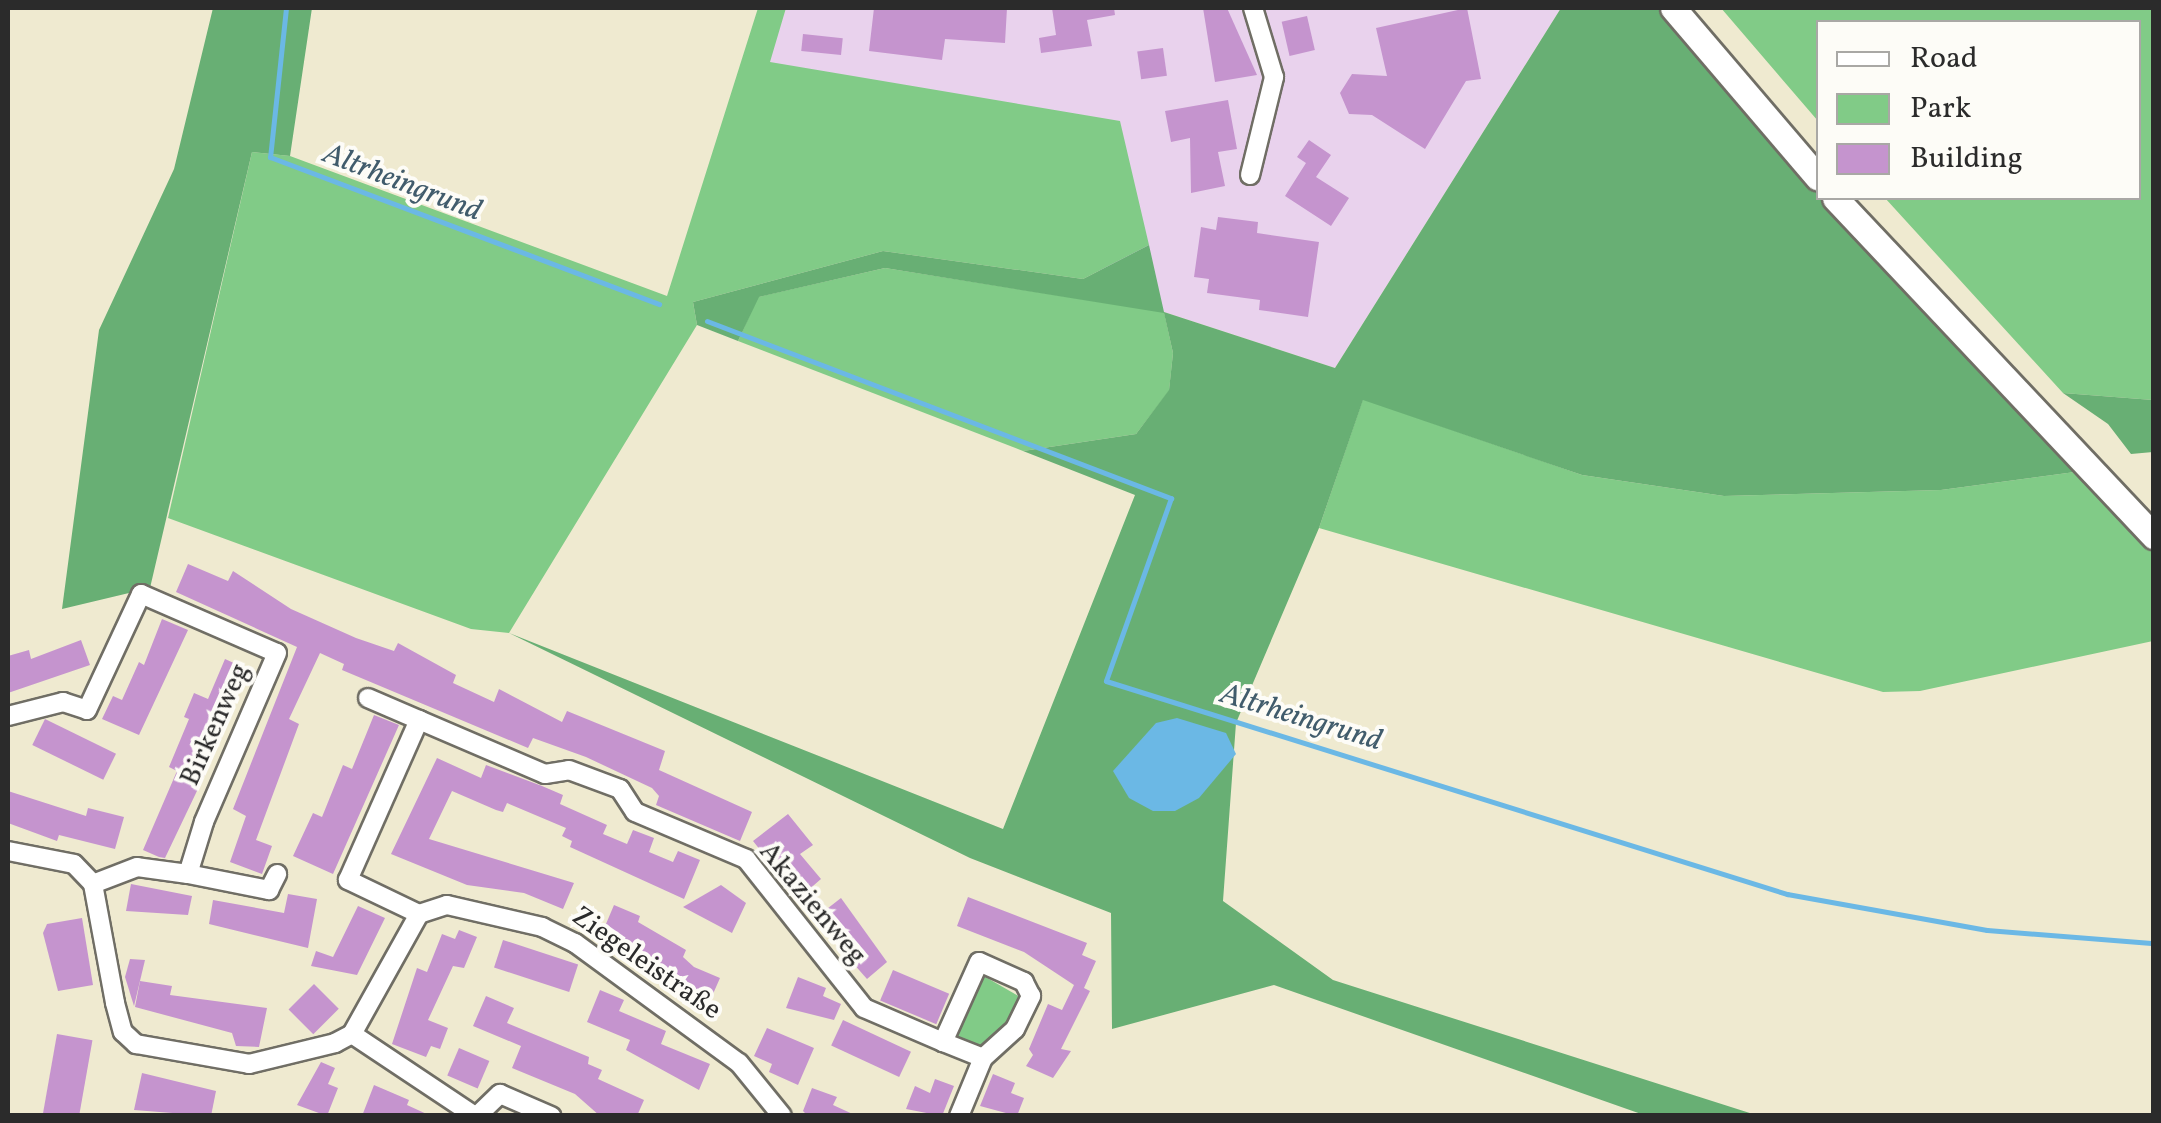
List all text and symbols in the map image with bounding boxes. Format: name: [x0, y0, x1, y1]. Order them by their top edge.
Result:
legend: [1816, 20, 2141, 200]
text: Road: [1910, 38, 1978, 80]
text: Park: [1910, 88, 1971, 130]
water label: Altrheingrund: [318, 136, 486, 230]
text: Building: [1910, 138, 2023, 180]
street label: Birkenweg: [174, 659, 258, 791]
water label: Altrheingrund: [1216, 676, 1386, 760]
street label: Akazienweg: [751, 836, 873, 972]
street label: Ziegeleistraße: [565, 900, 727, 1028]

